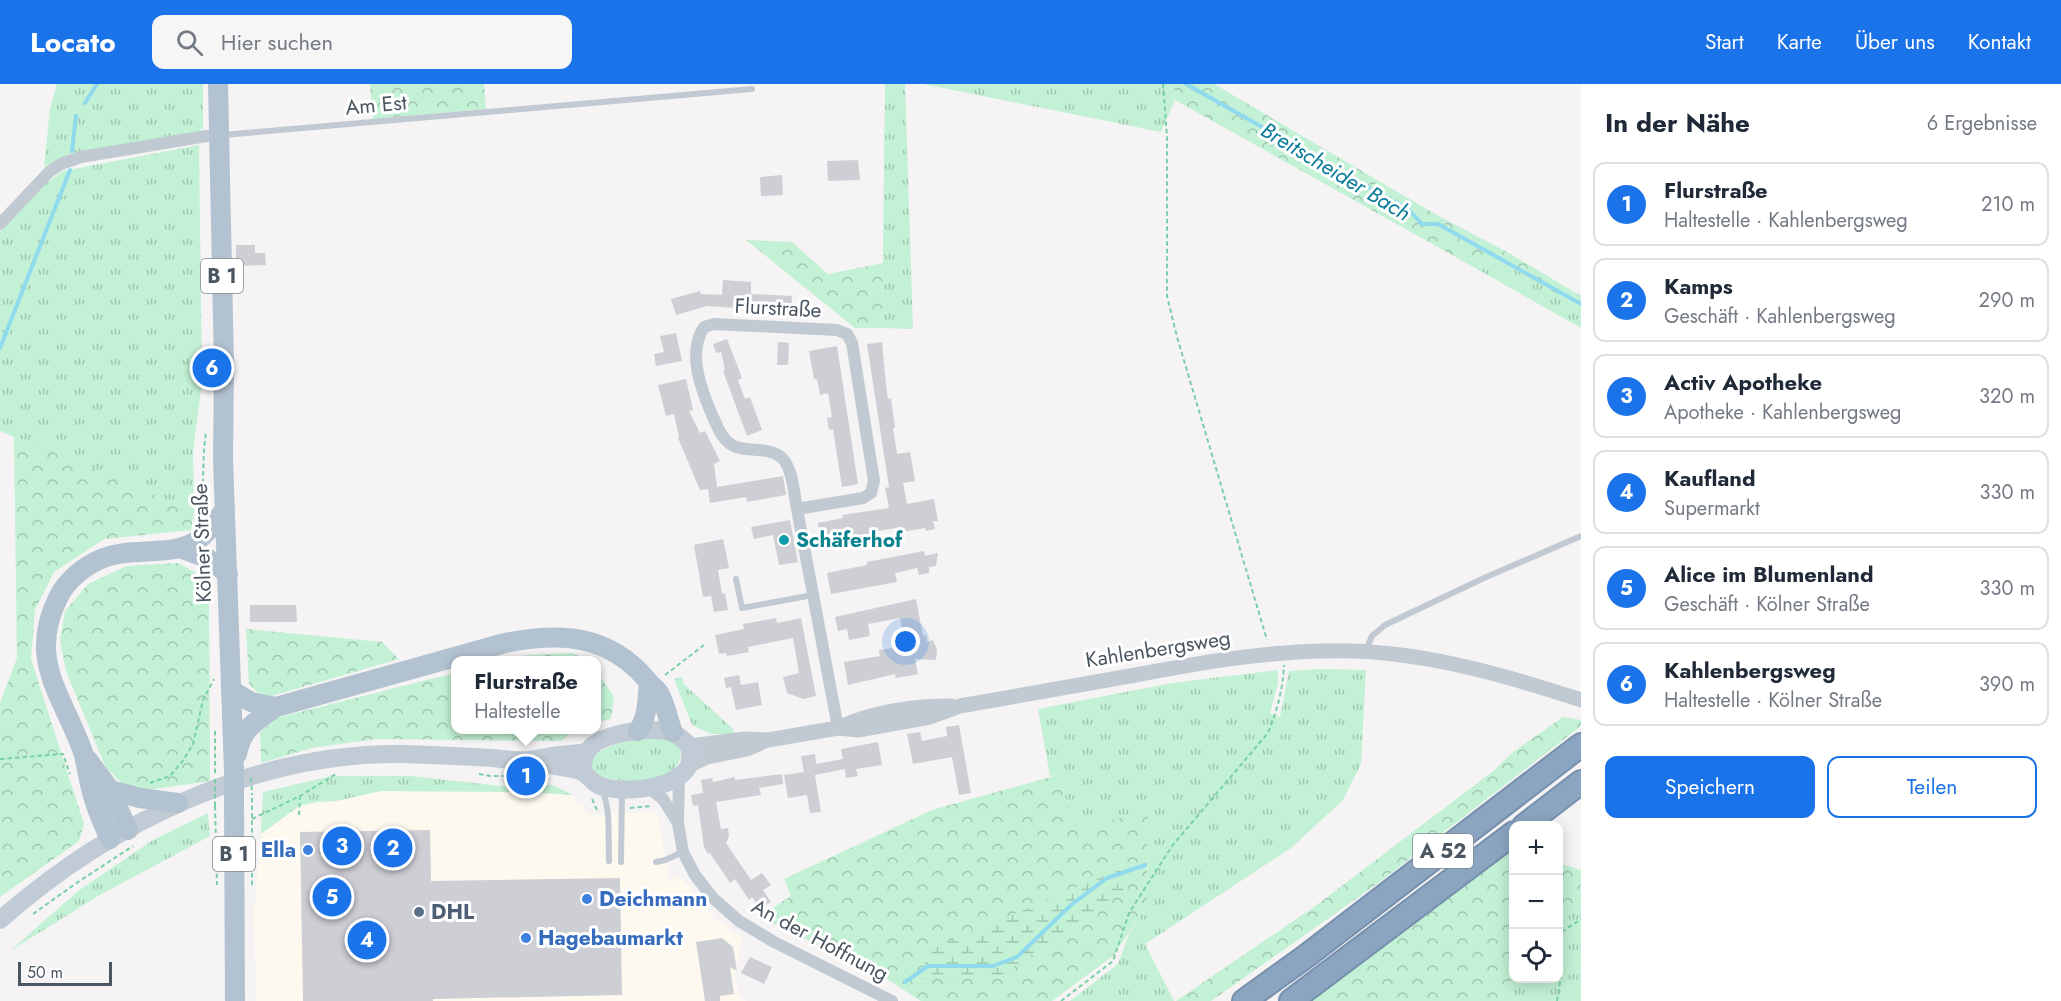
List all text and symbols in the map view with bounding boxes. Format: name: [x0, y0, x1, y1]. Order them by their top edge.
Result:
search box: [152, 15, 572, 69]
text: Locato: [30, 22, 116, 63]
icon: search: [173, 26, 206, 59]
text: Hier suchen: [221, 26, 333, 58]
text: Start: [1705, 27, 1744, 57]
text: Karte: [1777, 27, 1822, 57]
text: Über uns: [1855, 27, 1935, 57]
text: Kontakt: [1968, 27, 2031, 57]
street label: Am Est: [344, 87, 408, 123]
text: In der Nähe: [1605, 104, 1750, 142]
text: 6 Ergebnisse: [1927, 109, 2037, 138]
water label: Breitscheider Bach: [1255, 114, 1417, 228]
text: Flurstraße: [1664, 174, 1768, 206]
text: 1: [1621, 190, 1632, 219]
text: 210 m: [1981, 190, 2035, 219]
text: Haltestelle · Kahlenbergsweg: [1664, 206, 1908, 235]
road number: B 1: [201, 259, 243, 293]
text: Kamps: [1664, 270, 1733, 302]
text: 2: [1620, 286, 1633, 315]
text: 290 m: [1979, 286, 2035, 315]
street label: Flurstraße: [734, 291, 822, 325]
text: Geschäft · Kahlenbergsweg: [1664, 302, 1896, 331]
pin: 6: [192, 346, 232, 390]
text: Activ Apotheke: [1664, 366, 1822, 398]
text: 3: [1620, 382, 1633, 411]
text: 320 m: [1979, 382, 2035, 411]
text: Apotheke · Kahlenbergsweg: [1664, 398, 1901, 427]
text: Kaufland: [1664, 462, 1755, 494]
text: 4: [1620, 478, 1633, 507]
text: 330 m: [1980, 478, 2035, 507]
street label: Kölner Straße: [185, 483, 219, 603]
text: Supermarkt: [1664, 494, 1760, 523]
place label: Schäferhof: [796, 525, 903, 555]
marker: Schäferhof: [777, 533, 791, 547]
text: Alice im Blumenland: [1664, 558, 1874, 590]
text: 5: [1620, 574, 1633, 603]
text: 330 m: [1980, 574, 2035, 603]
text: Geschäft · Kölner Straße: [1664, 590, 1870, 619]
street label: Kahlenbergsweg: [1083, 623, 1233, 675]
your location: [891, 627, 920, 656]
text: Kahlenbergsweg: [1664, 654, 1836, 686]
popup: [451, 656, 601, 734]
text: Flurstraße: [474, 665, 578, 697]
text: 6: [1620, 670, 1633, 699]
text: 390 m: [1979, 670, 2035, 699]
text: Haltestelle · Kölner Straße: [1664, 686, 1882, 715]
text: Haltestelle: [474, 697, 560, 726]
pin: 1: [506, 754, 546, 798]
button: Speichern: [1605, 756, 1815, 818]
button: Teilen: [1827, 756, 2037, 818]
map controls: [1509, 821, 1563, 983]
button: +: [1509, 821, 1563, 875]
pin: 3: [322, 824, 362, 868]
pin: 2: [374, 826, 412, 870]
road number: A 52: [1413, 834, 1473, 868]
place label: Ella: [261, 835, 296, 865]
road number: B 1: [213, 837, 255, 871]
marker: Ella: [301, 843, 315, 857]
pin: 5: [312, 874, 352, 920]
button: −: [1509, 875, 1563, 929]
place label: Deichmann: [599, 884, 707, 914]
street label: An der Hoffnung: [746, 891, 894, 989]
marker: Deichmann: [580, 892, 594, 906]
place label: DHL: [431, 897, 474, 927]
marker: DHL: [412, 905, 426, 919]
pin: 4: [348, 918, 386, 962]
place label: Hagebaumarkt: [538, 923, 683, 953]
button: locate: [1509, 929, 1563, 983]
marker: Hagebaumarkt: [519, 931, 533, 945]
scale bar: [18, 959, 112, 986]
text: 50 m: [27, 961, 63, 984]

